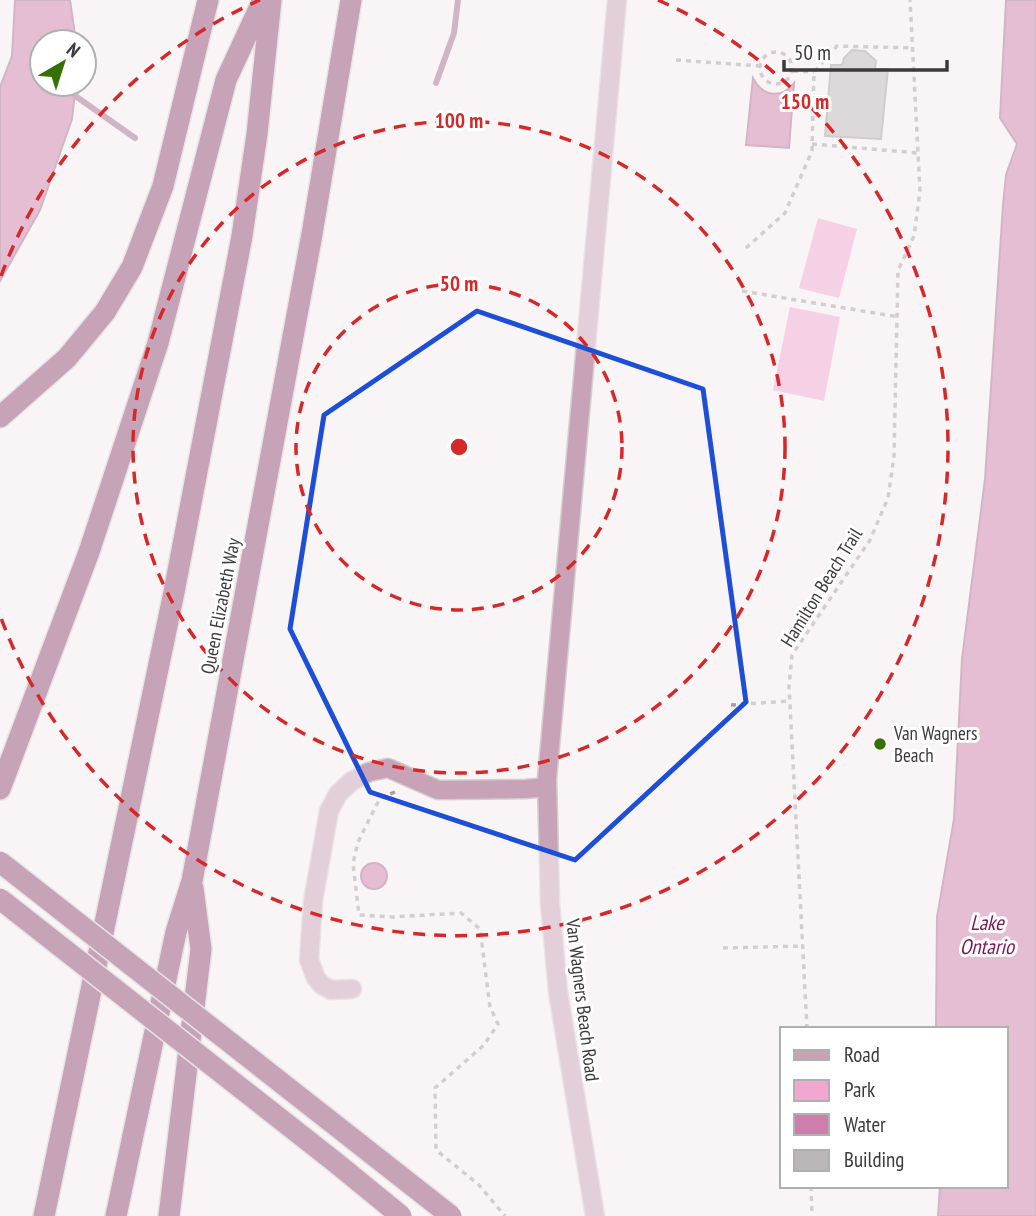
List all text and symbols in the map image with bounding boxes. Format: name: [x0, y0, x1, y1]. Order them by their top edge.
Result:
north arrow: [28, 28, 98, 98]
scale bar: [784, 28, 947, 72]
text: N: [62, 37, 85, 62]
text: 50 m: [794, 39, 831, 66]
text: 150 m: [781, 88, 829, 115]
text: 100 m: [435, 107, 483, 134]
text: 50 m: [440, 270, 478, 297]
centre of rings: [447, 435, 471, 459]
street label: Hamilton Beach Trail: [775, 523, 867, 651]
street label: Queen Elizabeth Way: [195, 535, 245, 676]
place label: Van Wagners Beach: [893, 721, 977, 767]
marker: Van Wagners Beach: [872, 736, 888, 752]
water label: Lake Ontario: [960, 909, 1016, 960]
street label: Van Wagners Beach Road: [561, 916, 605, 1083]
legend: [780, 1027, 1008, 1188]
text: Road: [844, 1041, 880, 1068]
text: Park: [844, 1076, 875, 1103]
text: Water: [844, 1111, 886, 1138]
text: Building: [844, 1146, 904, 1173]

